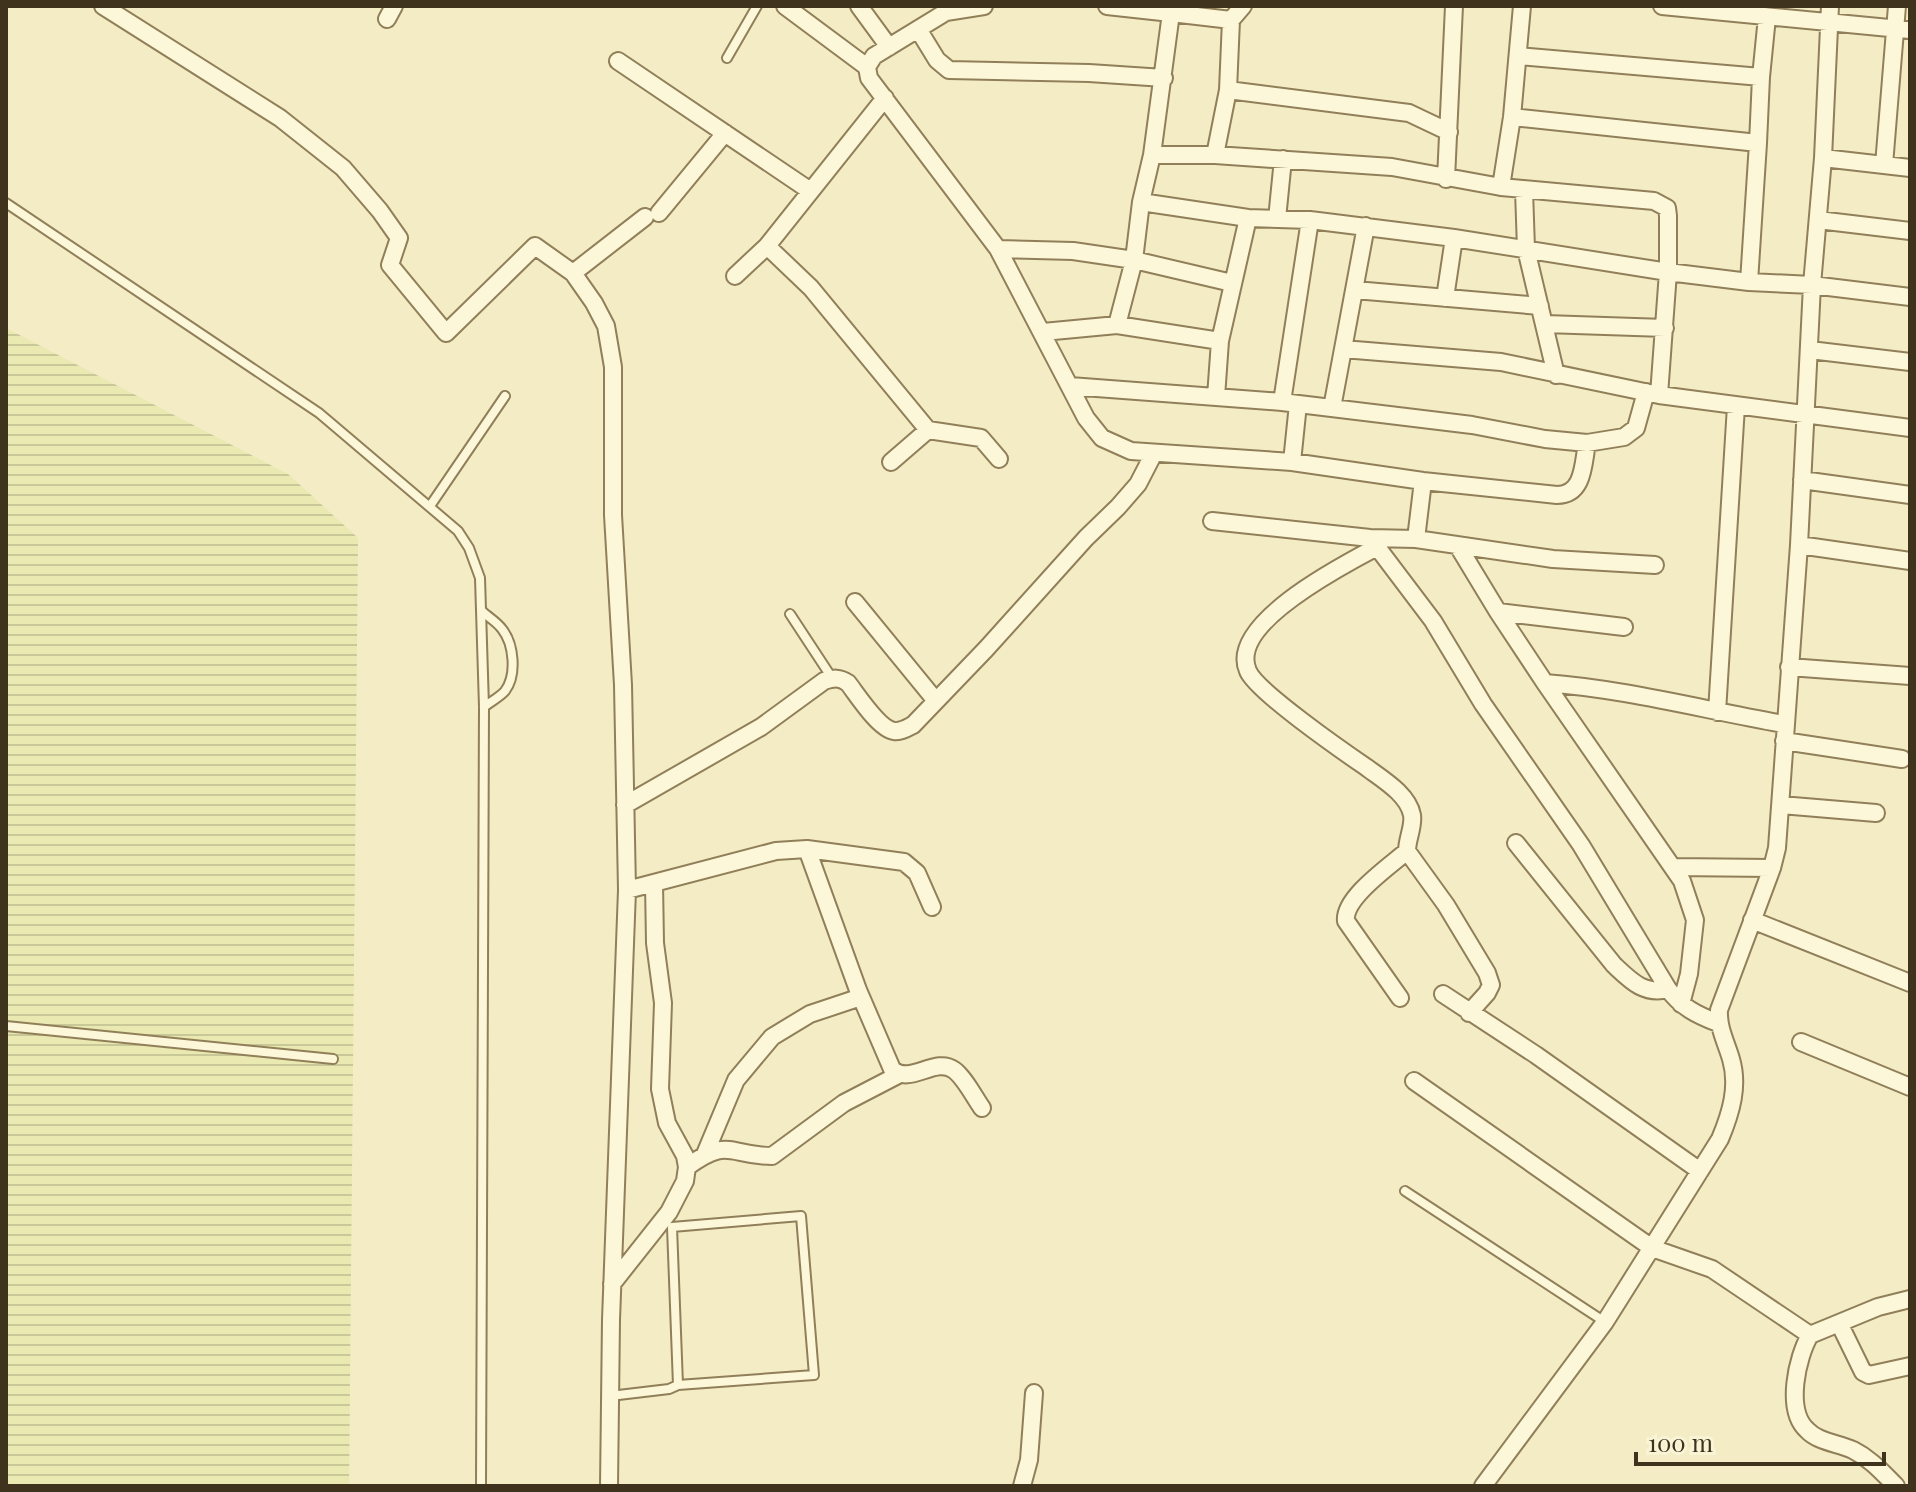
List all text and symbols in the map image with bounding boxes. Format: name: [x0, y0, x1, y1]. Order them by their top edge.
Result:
scale bar: [1636, 1416, 1884, 1466]
text: 100 m: [1648, 1426, 1713, 1458]

